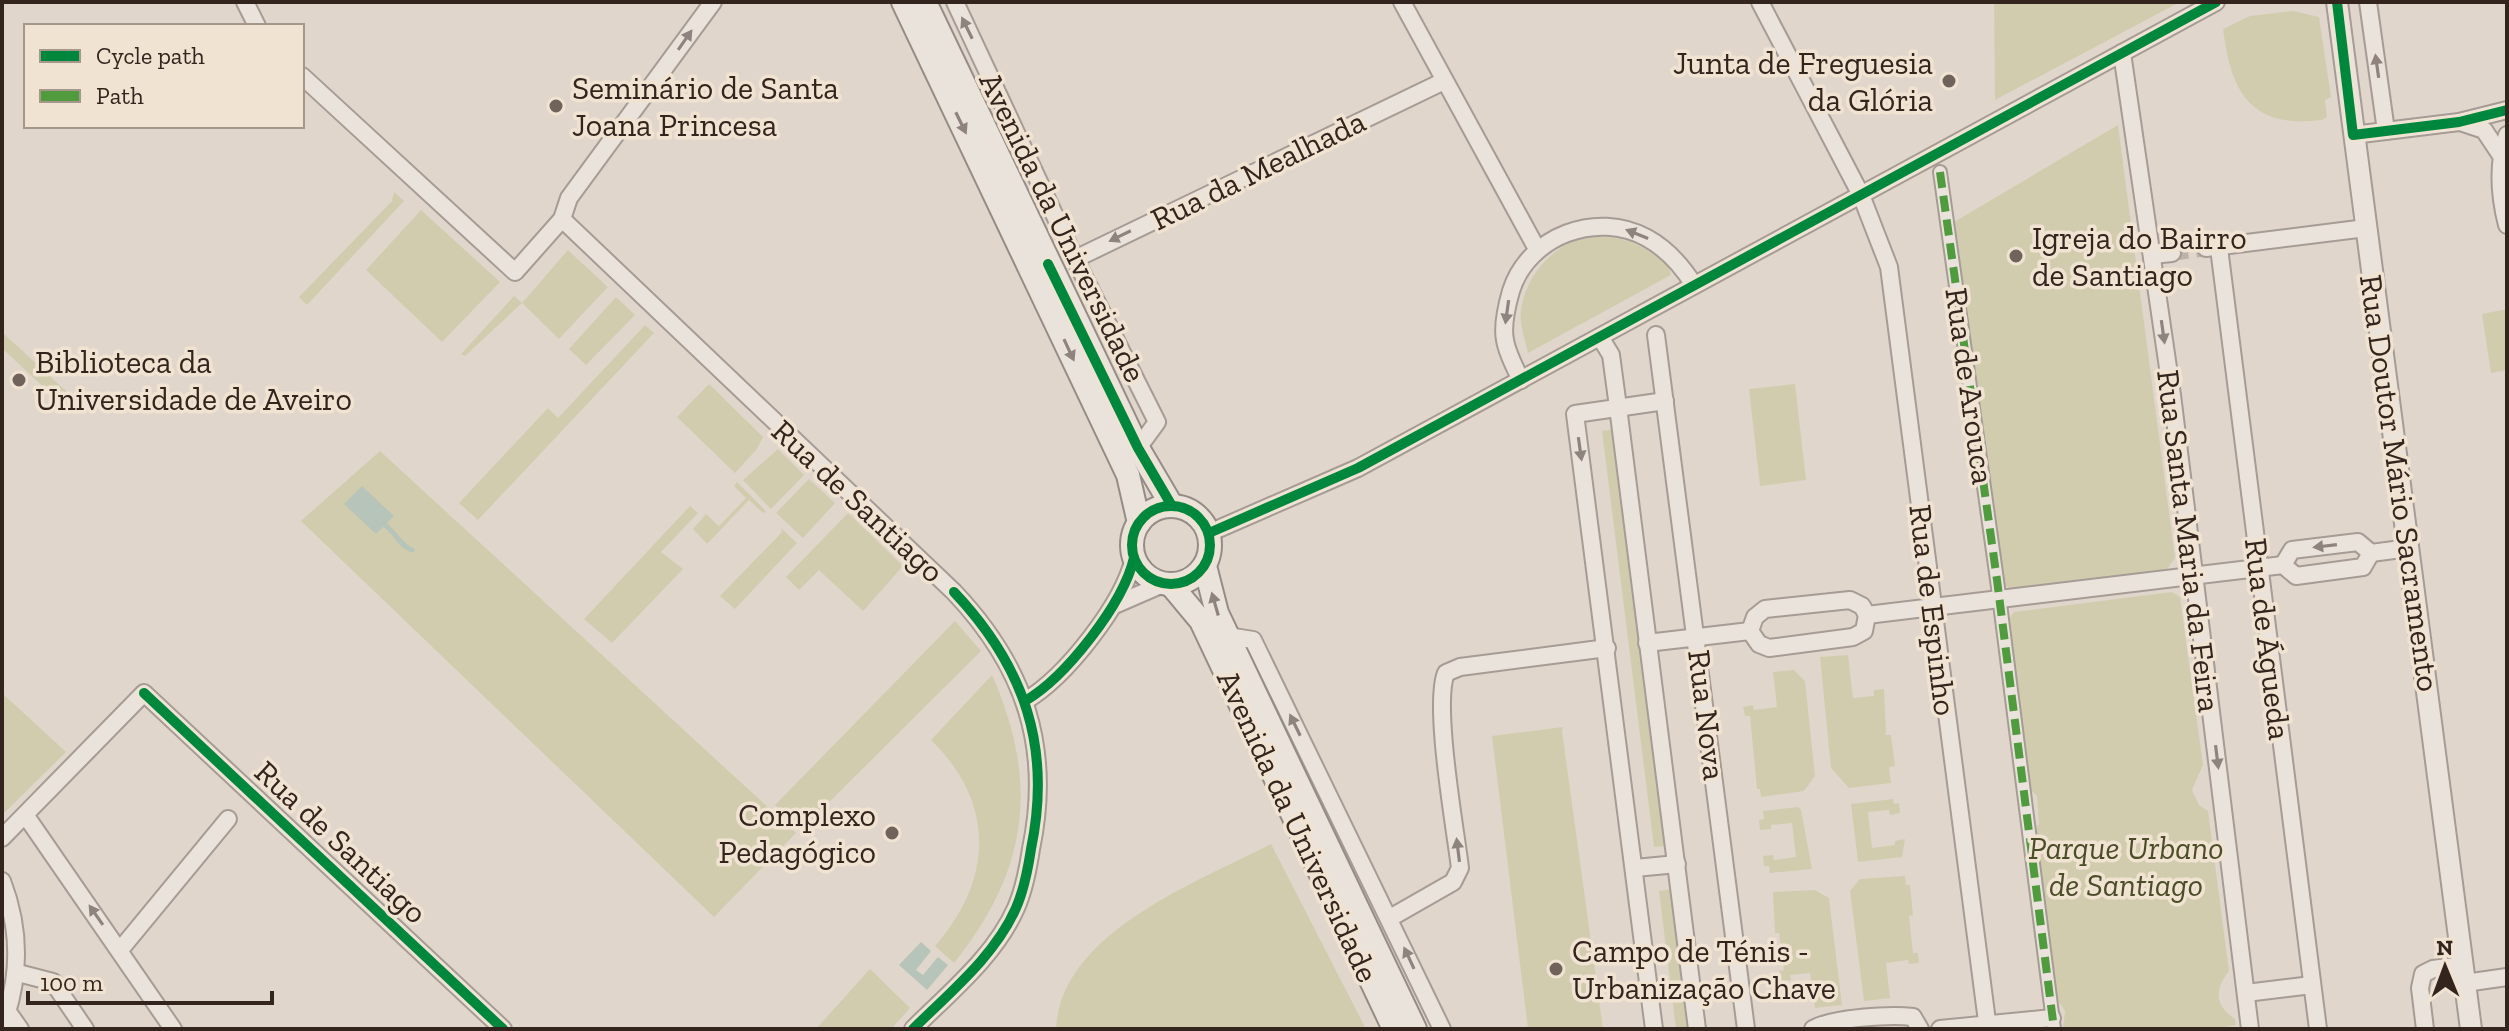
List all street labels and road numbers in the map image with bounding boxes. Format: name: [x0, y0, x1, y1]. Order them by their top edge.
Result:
street label: Avenida da Universidade: [971, 66, 1155, 388]
street label: Rua da Mealhada: [1145, 102, 1371, 238]
street label: Rua Doutor Mário Sacramento: [2352, 272, 2448, 694]
street label: Rua de Arouca: [1937, 285, 2003, 487]
street label: Rua Santa Maria da Feira: [2149, 368, 2229, 714]
street label: Rua de Santiago: [764, 412, 952, 590]
street label: Rua de Espinho: [1901, 502, 1965, 718]
street label: Rua de Águeda: [2237, 536, 2299, 742]
street label: Rua Nova: [1680, 648, 1734, 782]
street label: Avenida da Universidade: [1209, 664, 1387, 988]
street label: Rua de Santiago: [247, 753, 435, 931]

